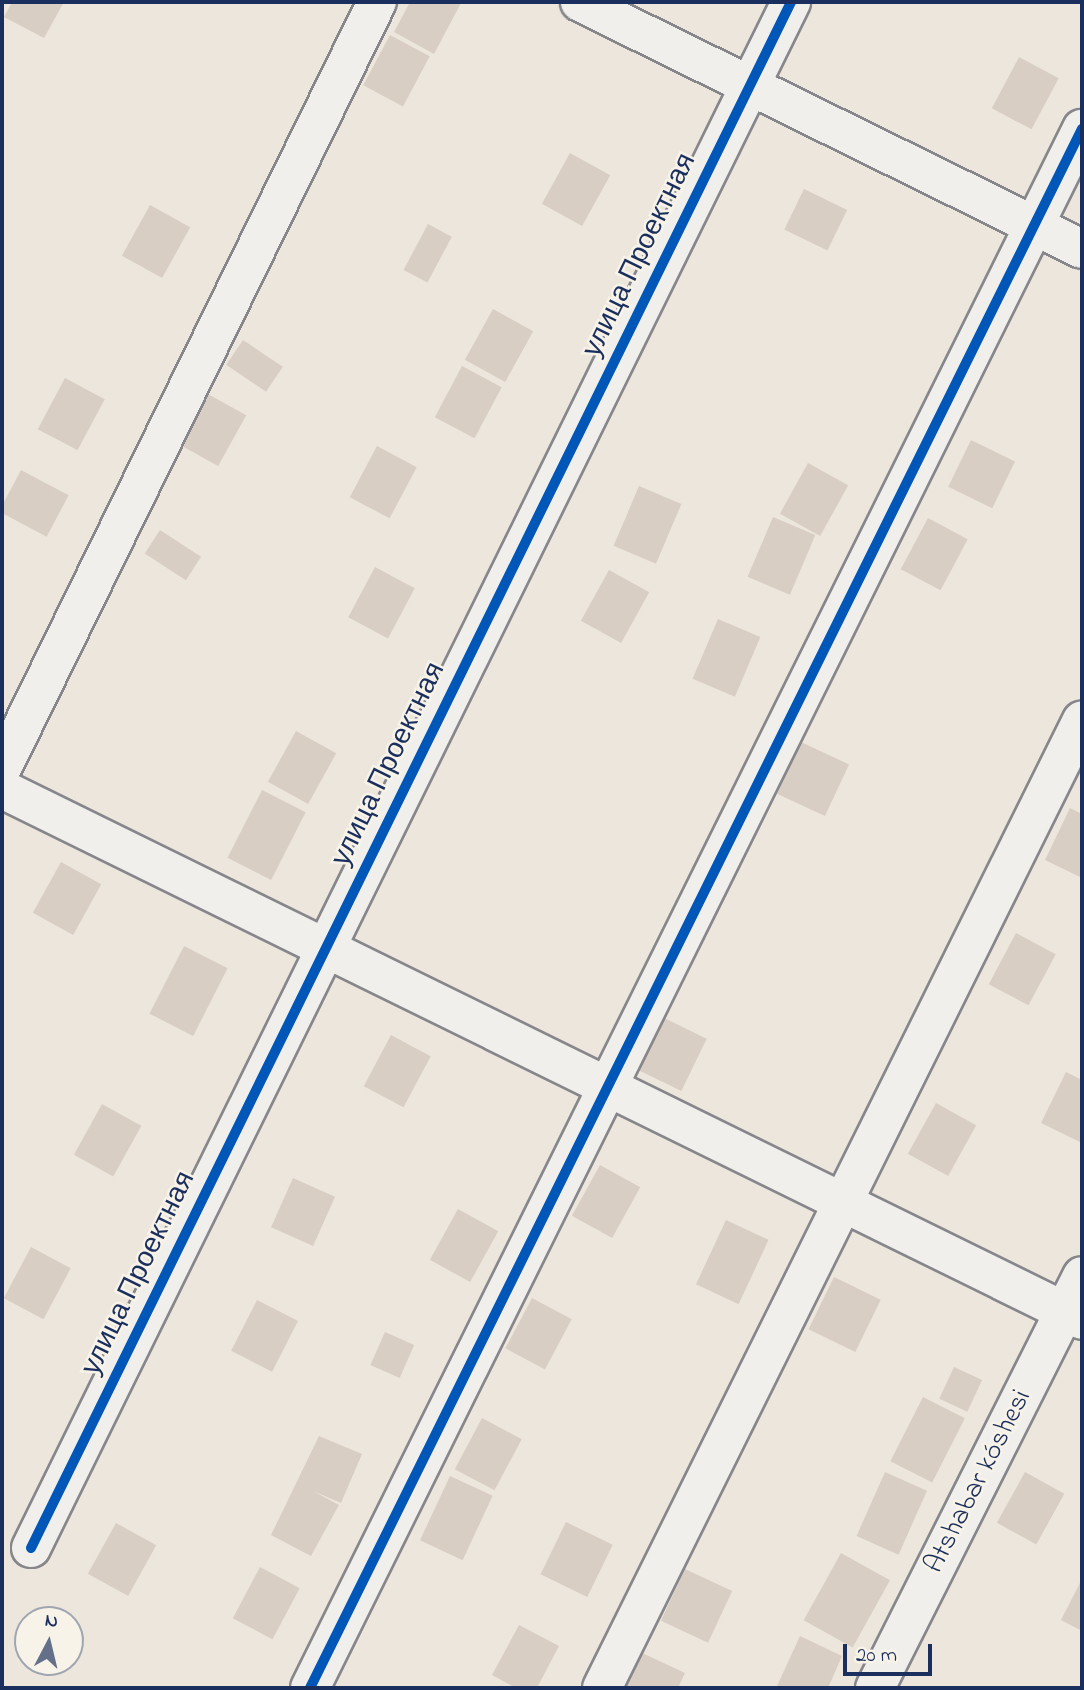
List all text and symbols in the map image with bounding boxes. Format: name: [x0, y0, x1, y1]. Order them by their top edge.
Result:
street label: улица Проектная: [577, 149, 705, 363]
street label: улица Проектная: [326, 658, 454, 872]
street label: улица Проектная: [76, 1167, 204, 1381]
street label: Atshabar kóshesi: [918, 1385, 1040, 1579]
north arrow: [14, 1606, 84, 1676]
text: N: [43, 1607, 59, 1636]
scale bar: [846, 1630, 935, 1674]
text: 20 m: [856, 1641, 897, 1671]

